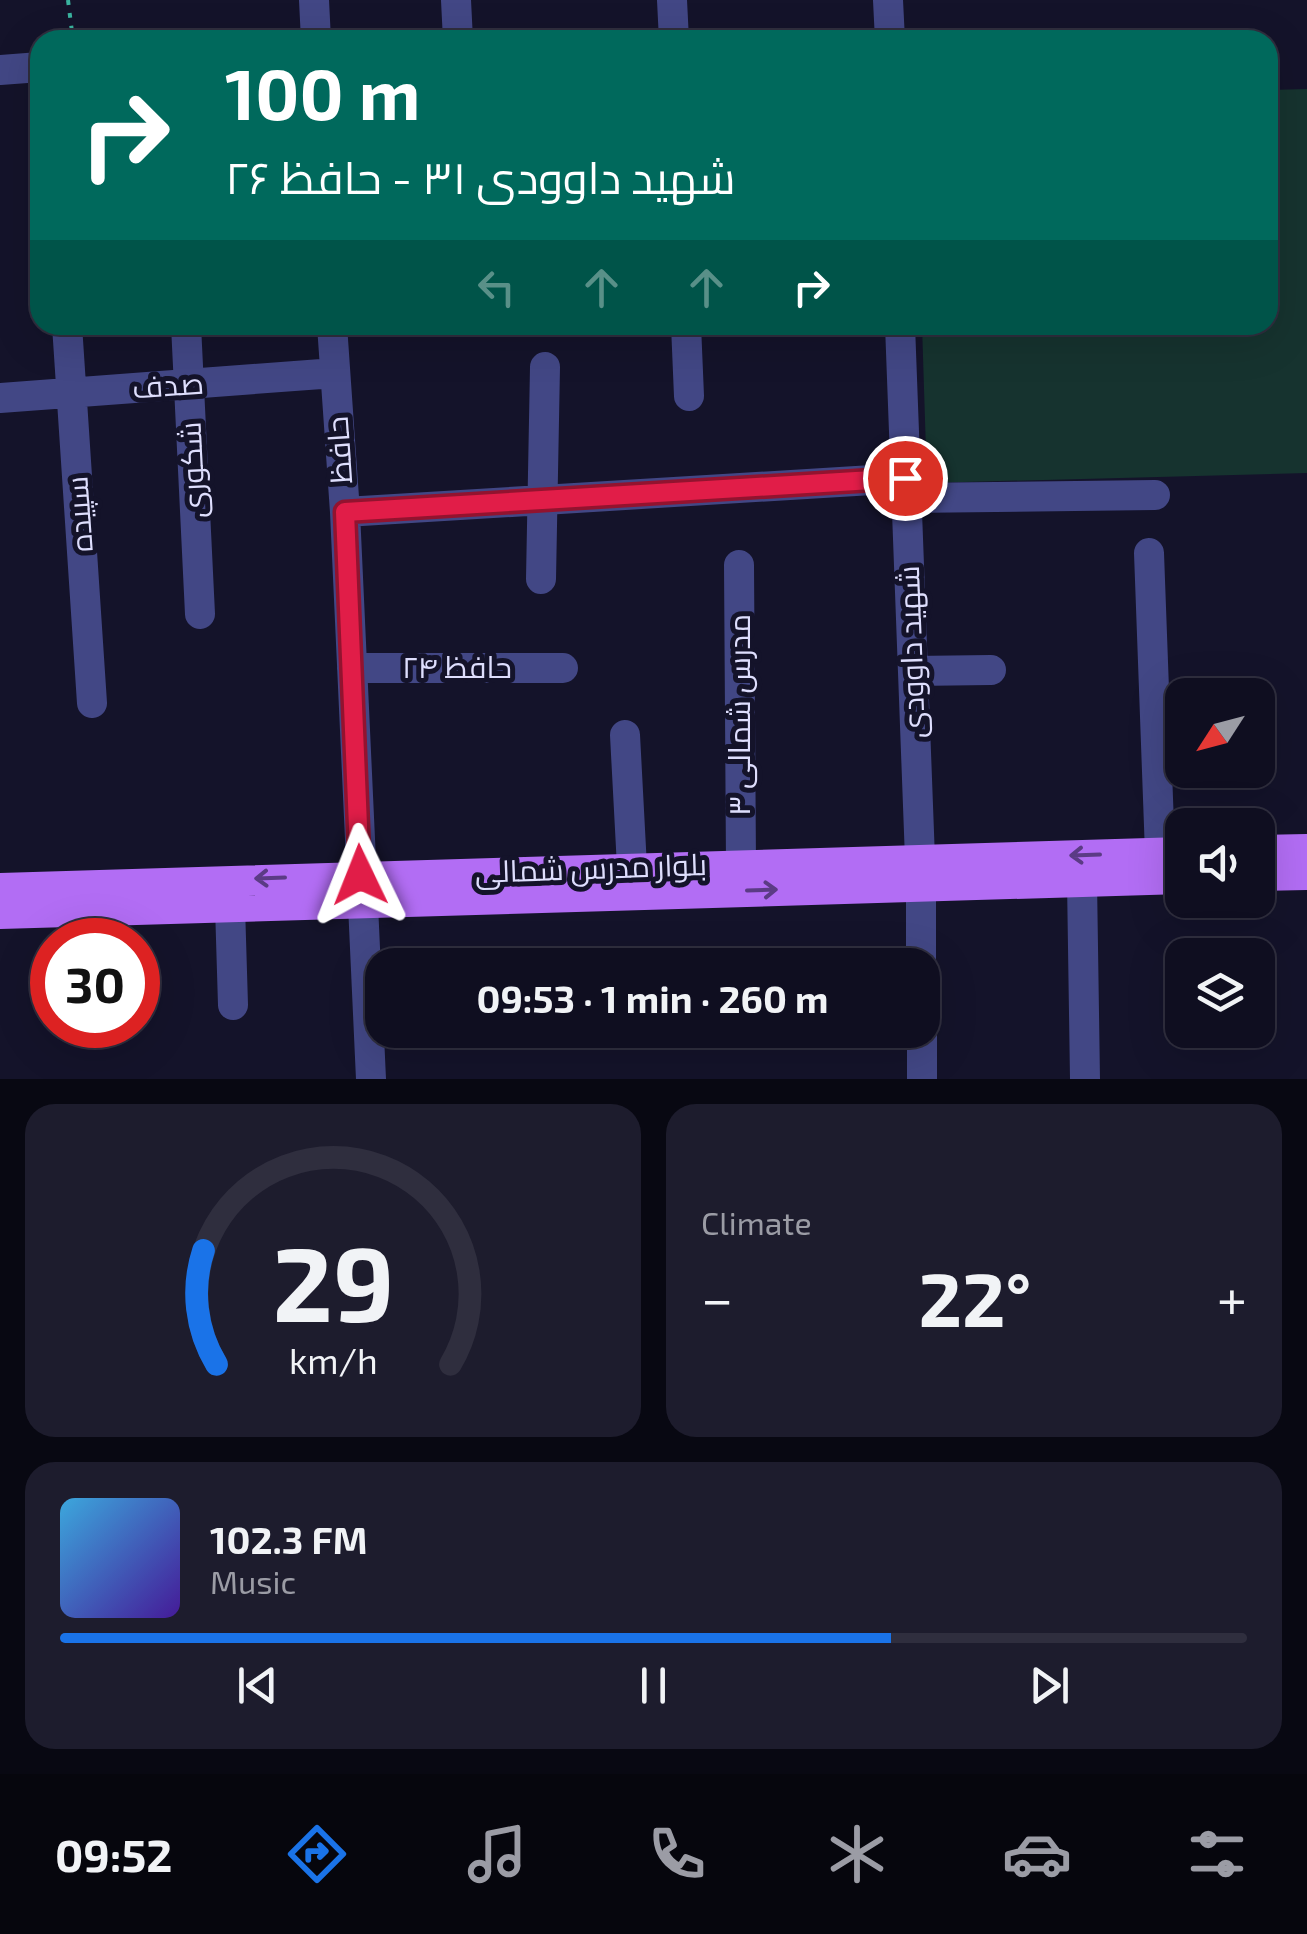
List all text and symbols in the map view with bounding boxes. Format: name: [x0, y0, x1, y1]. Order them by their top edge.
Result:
text: 100 m: [225, 50, 420, 134]
icon: right: [60, 70, 190, 200]
text: شهید داوودی ۳۱ - حافظ ۲۶: [225, 149, 736, 203]
icon: left: [469, 260, 524, 315]
icon: ahead: [574, 260, 629, 315]
icon: ahead: [679, 260, 734, 315]
icon: right: [784, 260, 839, 315]
street label: صدف: [131, 364, 205, 404]
street label: حافظ: [318, 415, 358, 485]
street label: شکوری: [170, 421, 213, 519]
pin: [863, 436, 948, 521]
icon: arrive: [878, 451, 933, 506]
street label: سپیده: [57, 475, 102, 553]
street label: شهید داوودی: [889, 565, 933, 739]
street label: مدرس شمالی ۳: [720, 614, 758, 816]
street label: حافظ ۲۴: [402, 648, 512, 684]
north arrow: [1165, 678, 1275, 788]
map controls: [1165, 678, 1275, 1048]
button: sound: [1165, 808, 1275, 918]
position arrow: [308, 823, 412, 927]
street label: بلوار مدرس شمالی: [474, 845, 708, 891]
one-way arrow: [1070, 845, 1102, 864]
one-way arrow: [255, 869, 287, 888]
one-way arrow: [746, 881, 778, 900]
speed limit sign: 30: [30, 918, 160, 1048]
button: layers: [1165, 938, 1275, 1048]
text: 09:53 · 1 min · 260 m: [476, 975, 829, 1021]
text: Climate: [701, 1203, 812, 1241]
text: 29: [272, 1218, 394, 1343]
text: 22°: [918, 1252, 1031, 1342]
text: −: [701, 1264, 733, 1330]
text: +: [1217, 1264, 1247, 1330]
text: km/h: [289, 1338, 377, 1381]
text: 102.3 FM: [210, 1516, 367, 1562]
text: Music: [210, 1562, 296, 1600]
icon: previous: [230, 1658, 285, 1713]
icon: pause: [626, 1658, 681, 1713]
icon: next: [1022, 1658, 1077, 1713]
icon: directions: [282, 1819, 352, 1889]
icon: music: [462, 1819, 532, 1889]
icon: phone: [642, 1819, 712, 1889]
icon: climate: [822, 1819, 892, 1889]
icon: car: [1002, 1819, 1072, 1889]
icon: filters: [1182, 1819, 1252, 1889]
text: 09:52: [55, 1827, 172, 1881]

